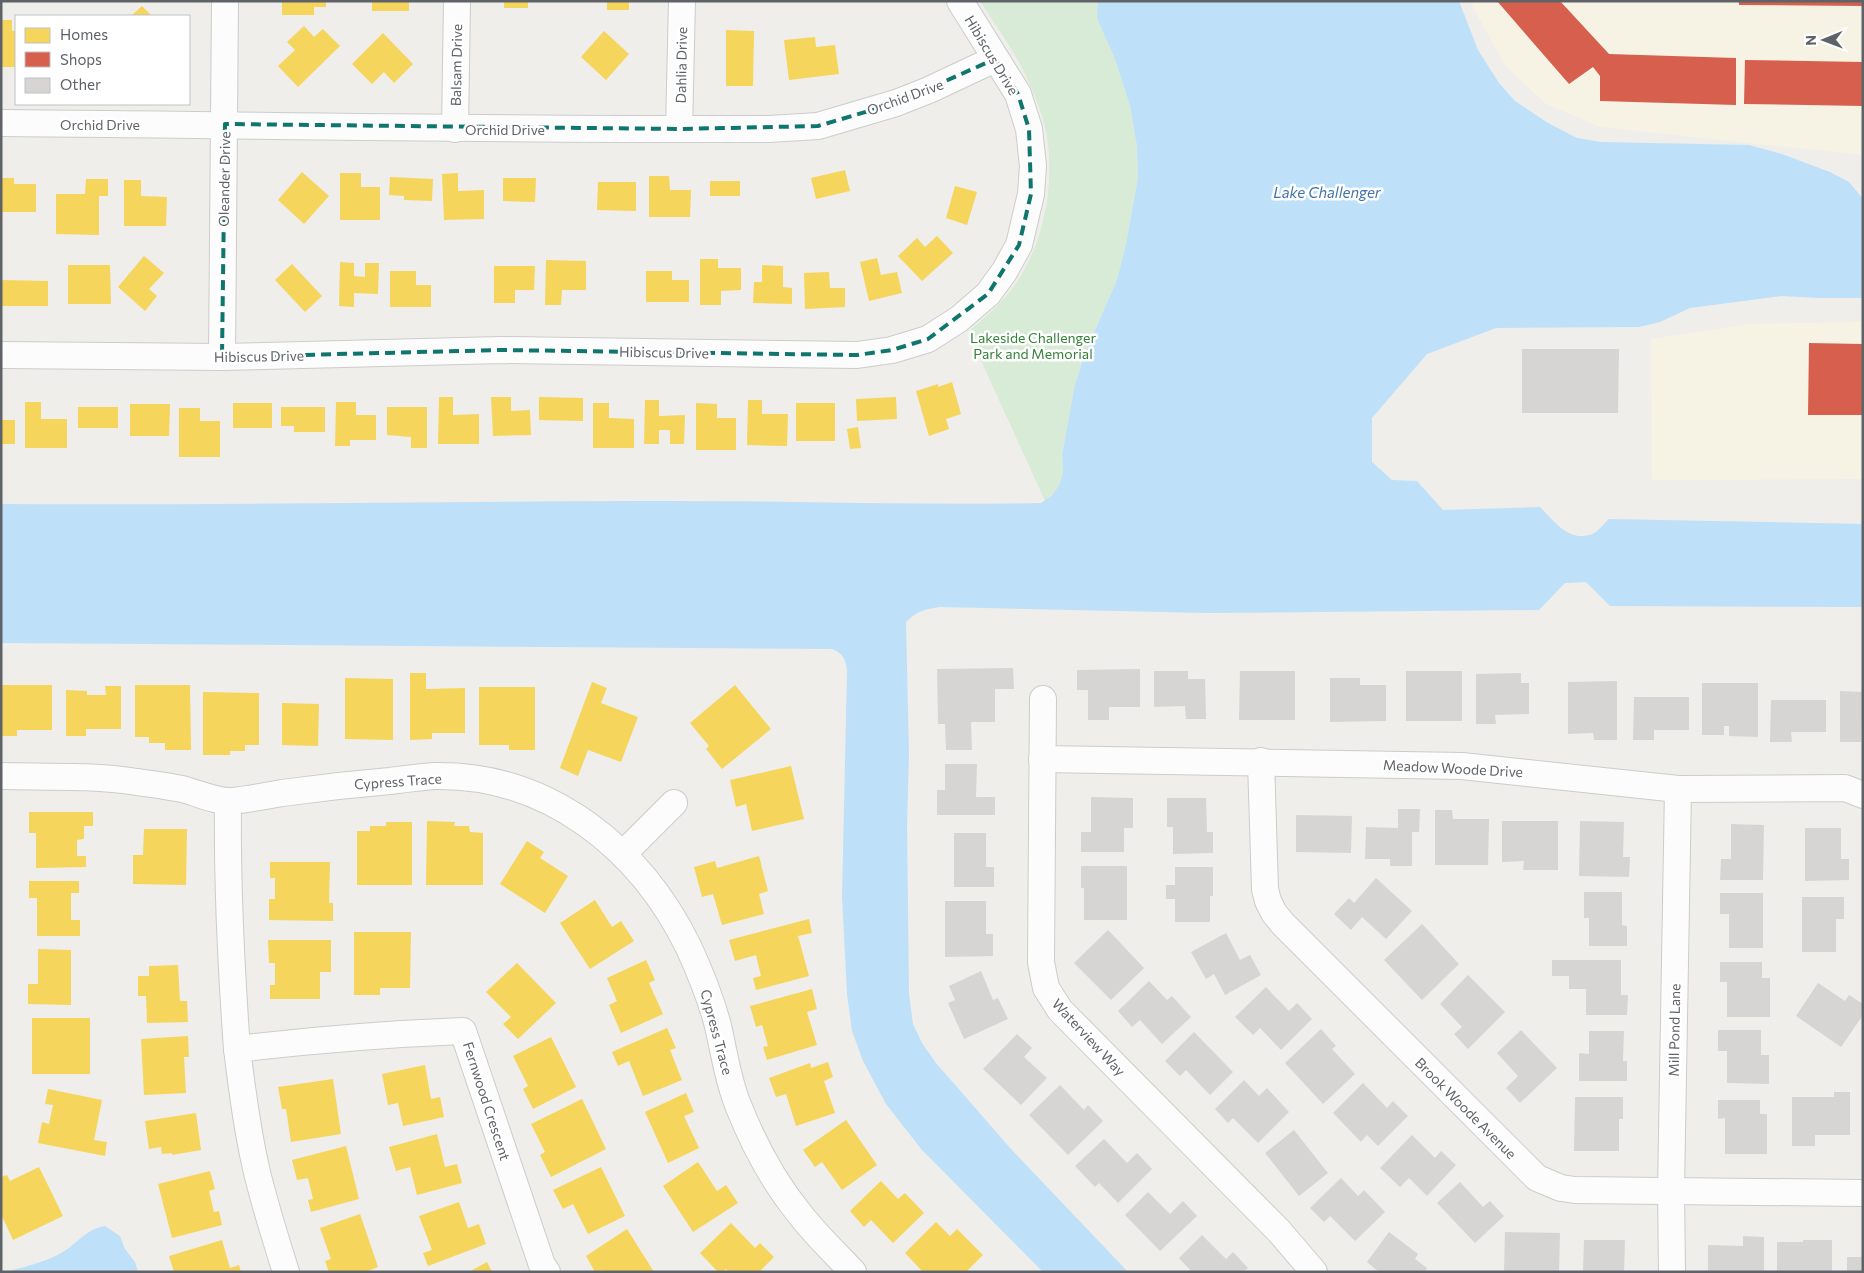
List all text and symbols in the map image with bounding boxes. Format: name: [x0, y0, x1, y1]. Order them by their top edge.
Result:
street label: Hibiscus Drive: [962, 12, 1022, 98]
legend: [15, 15, 190, 105]
north arrow: [1799, 15, 1849, 65]
street label: Balsam Drive: [447, 24, 465, 106]
text: Homes: [60, 25, 108, 43]
street label: Dahlia Drive: [672, 27, 690, 103]
text: N: [1802, 35, 1819, 46]
text: Shops: [60, 50, 102, 68]
text: Other: [60, 75, 101, 93]
street label: Orchid Drive: [865, 75, 945, 119]
street label: Orchid Drive: [60, 116, 140, 133]
street label: Orchid Drive: [465, 121, 545, 138]
street label: Oleander Drive: [215, 131, 233, 227]
water label: Lake Challenger: [1273, 183, 1382, 201]
park label: Lakeside Challenger Park and Memorial: [970, 329, 1096, 362]
street label: Hibiscus Drive: [619, 343, 709, 361]
street label: Hibiscus Drive: [214, 347, 304, 365]
street label: Meadow Woode Drive: [1383, 756, 1523, 780]
street label: Cypress Trace: [354, 769, 442, 793]
street label: Mill Pond Lane: [1665, 983, 1683, 1077]
street label: Cypress Trace: [697, 987, 737, 1077]
street label: Waterview Way: [1049, 995, 1129, 1079]
street label: Fernwood Crescent: [460, 1040, 514, 1163]
street label: Brook Woode Avenue: [1412, 1054, 1520, 1162]

